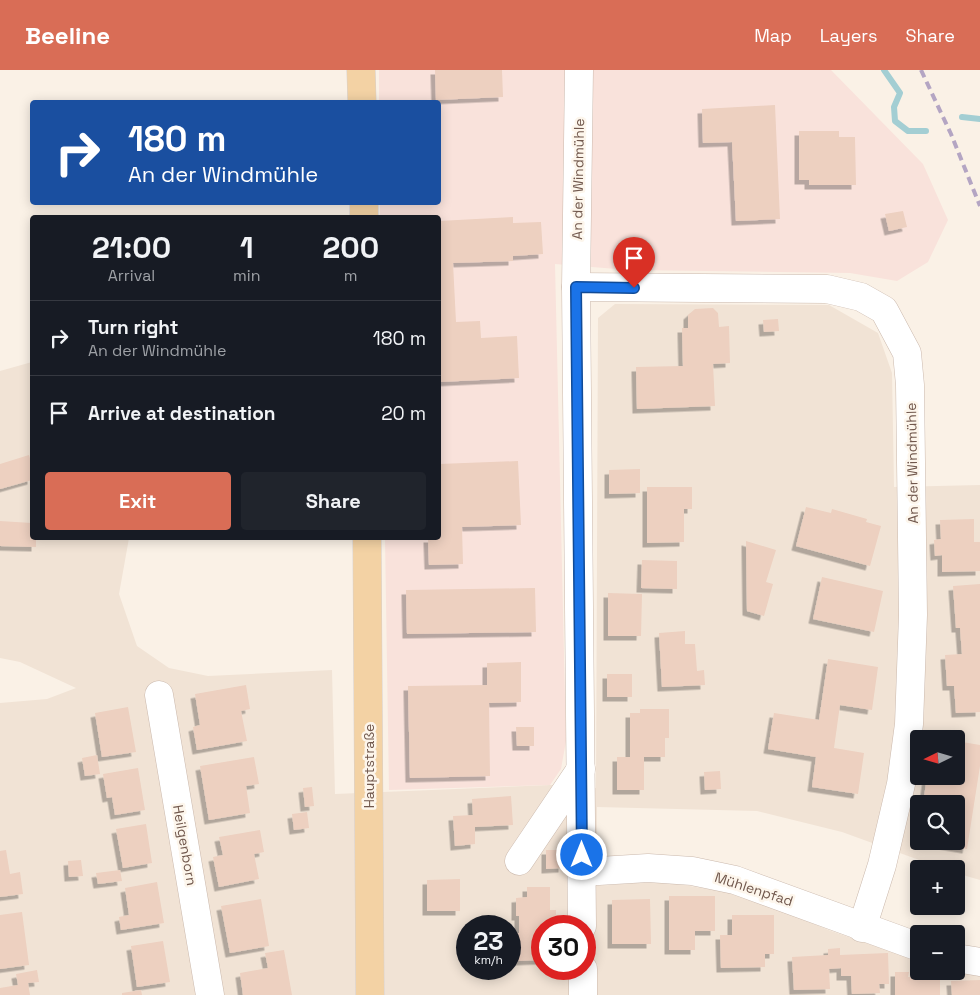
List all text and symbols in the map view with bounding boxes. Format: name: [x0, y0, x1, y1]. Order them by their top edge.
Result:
text: Beeline: [25, 20, 110, 51]
text: Map: [754, 24, 792, 47]
text: Layers: [820, 24, 877, 47]
text: Share: [905, 24, 955, 47]
text: 180 m: [128, 117, 226, 161]
street label: An der Windmühle: [568, 118, 588, 240]
icon: right: [45, 120, 110, 185]
text: An der Windmühle: [128, 160, 318, 188]
text: 21:00: [92, 228, 171, 267]
text: 1: [240, 228, 254, 267]
text: 200: [322, 228, 379, 267]
pin: [613, 237, 655, 288]
icon: arrive: [620, 244, 648, 272]
text: Arrival: [108, 265, 155, 286]
text: min: [233, 265, 260, 286]
text: m: [344, 265, 358, 286]
text: Turn right: [88, 315, 178, 340]
icon: right: [45, 324, 73, 352]
text: 180 m: [373, 326, 426, 351]
text: An der Windmühle: [88, 340, 226, 361]
icon: arrive: [45, 399, 73, 427]
text: Arrive at destination: [88, 401, 276, 426]
text: 20 m: [381, 401, 426, 426]
street label: An der Windmühle: [902, 402, 922, 524]
button: Exit: [45, 472, 231, 530]
button: Share: [241, 472, 426, 530]
street label: Hauptstraße: [360, 724, 378, 808]
north arrow: [910, 730, 965, 785]
map controls: [910, 730, 965, 980]
button: search: [910, 795, 965, 850]
street label: Heilgenborn: [169, 803, 201, 887]
position arrow: [555, 828, 607, 880]
button: +: [910, 860, 965, 915]
street label: Mühlenpfad: [713, 868, 795, 910]
speed limit sign: 30: [531, 915, 596, 980]
text: 23: [473, 925, 504, 957]
button: −: [910, 925, 965, 980]
text: km/h: [474, 952, 503, 968]

